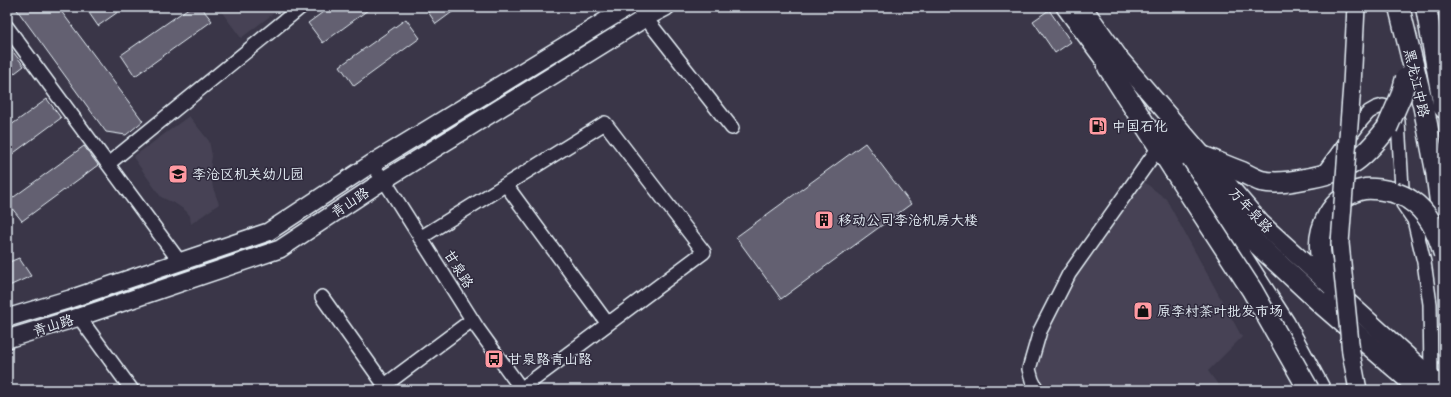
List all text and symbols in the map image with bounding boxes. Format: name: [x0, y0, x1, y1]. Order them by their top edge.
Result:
street label: 黑龙江中路: [1400, 47, 1434, 119]
fuel station icon: 中国石化: [1087, 115, 1109, 137]
place label: 中国石化: [1112, 117, 1168, 135]
school or university icon: 李沧区机关幼儿园: [167, 163, 189, 185]
place label: 李沧区机关幼儿园: [192, 165, 304, 183]
street label: 青山路: [327, 183, 373, 221]
street label: 万年泉路: [1225, 183, 1277, 237]
building icon: 移动公司李沧机房大楼: [813, 209, 835, 231]
place label: 移动公司李沧机房大楼: [838, 211, 978, 229]
street label: 甘泉路: [440, 246, 478, 292]
shop icon: 原李村茶叶批发市场: [1132, 300, 1154, 322]
place label: 原李村茶叶批发市场: [1157, 302, 1283, 320]
street label: 青山路: [30, 310, 76, 340]
bus stop icon: 甘泉路青山路: [483, 348, 505, 370]
place label: 甘泉路青山路: [508, 350, 592, 368]

